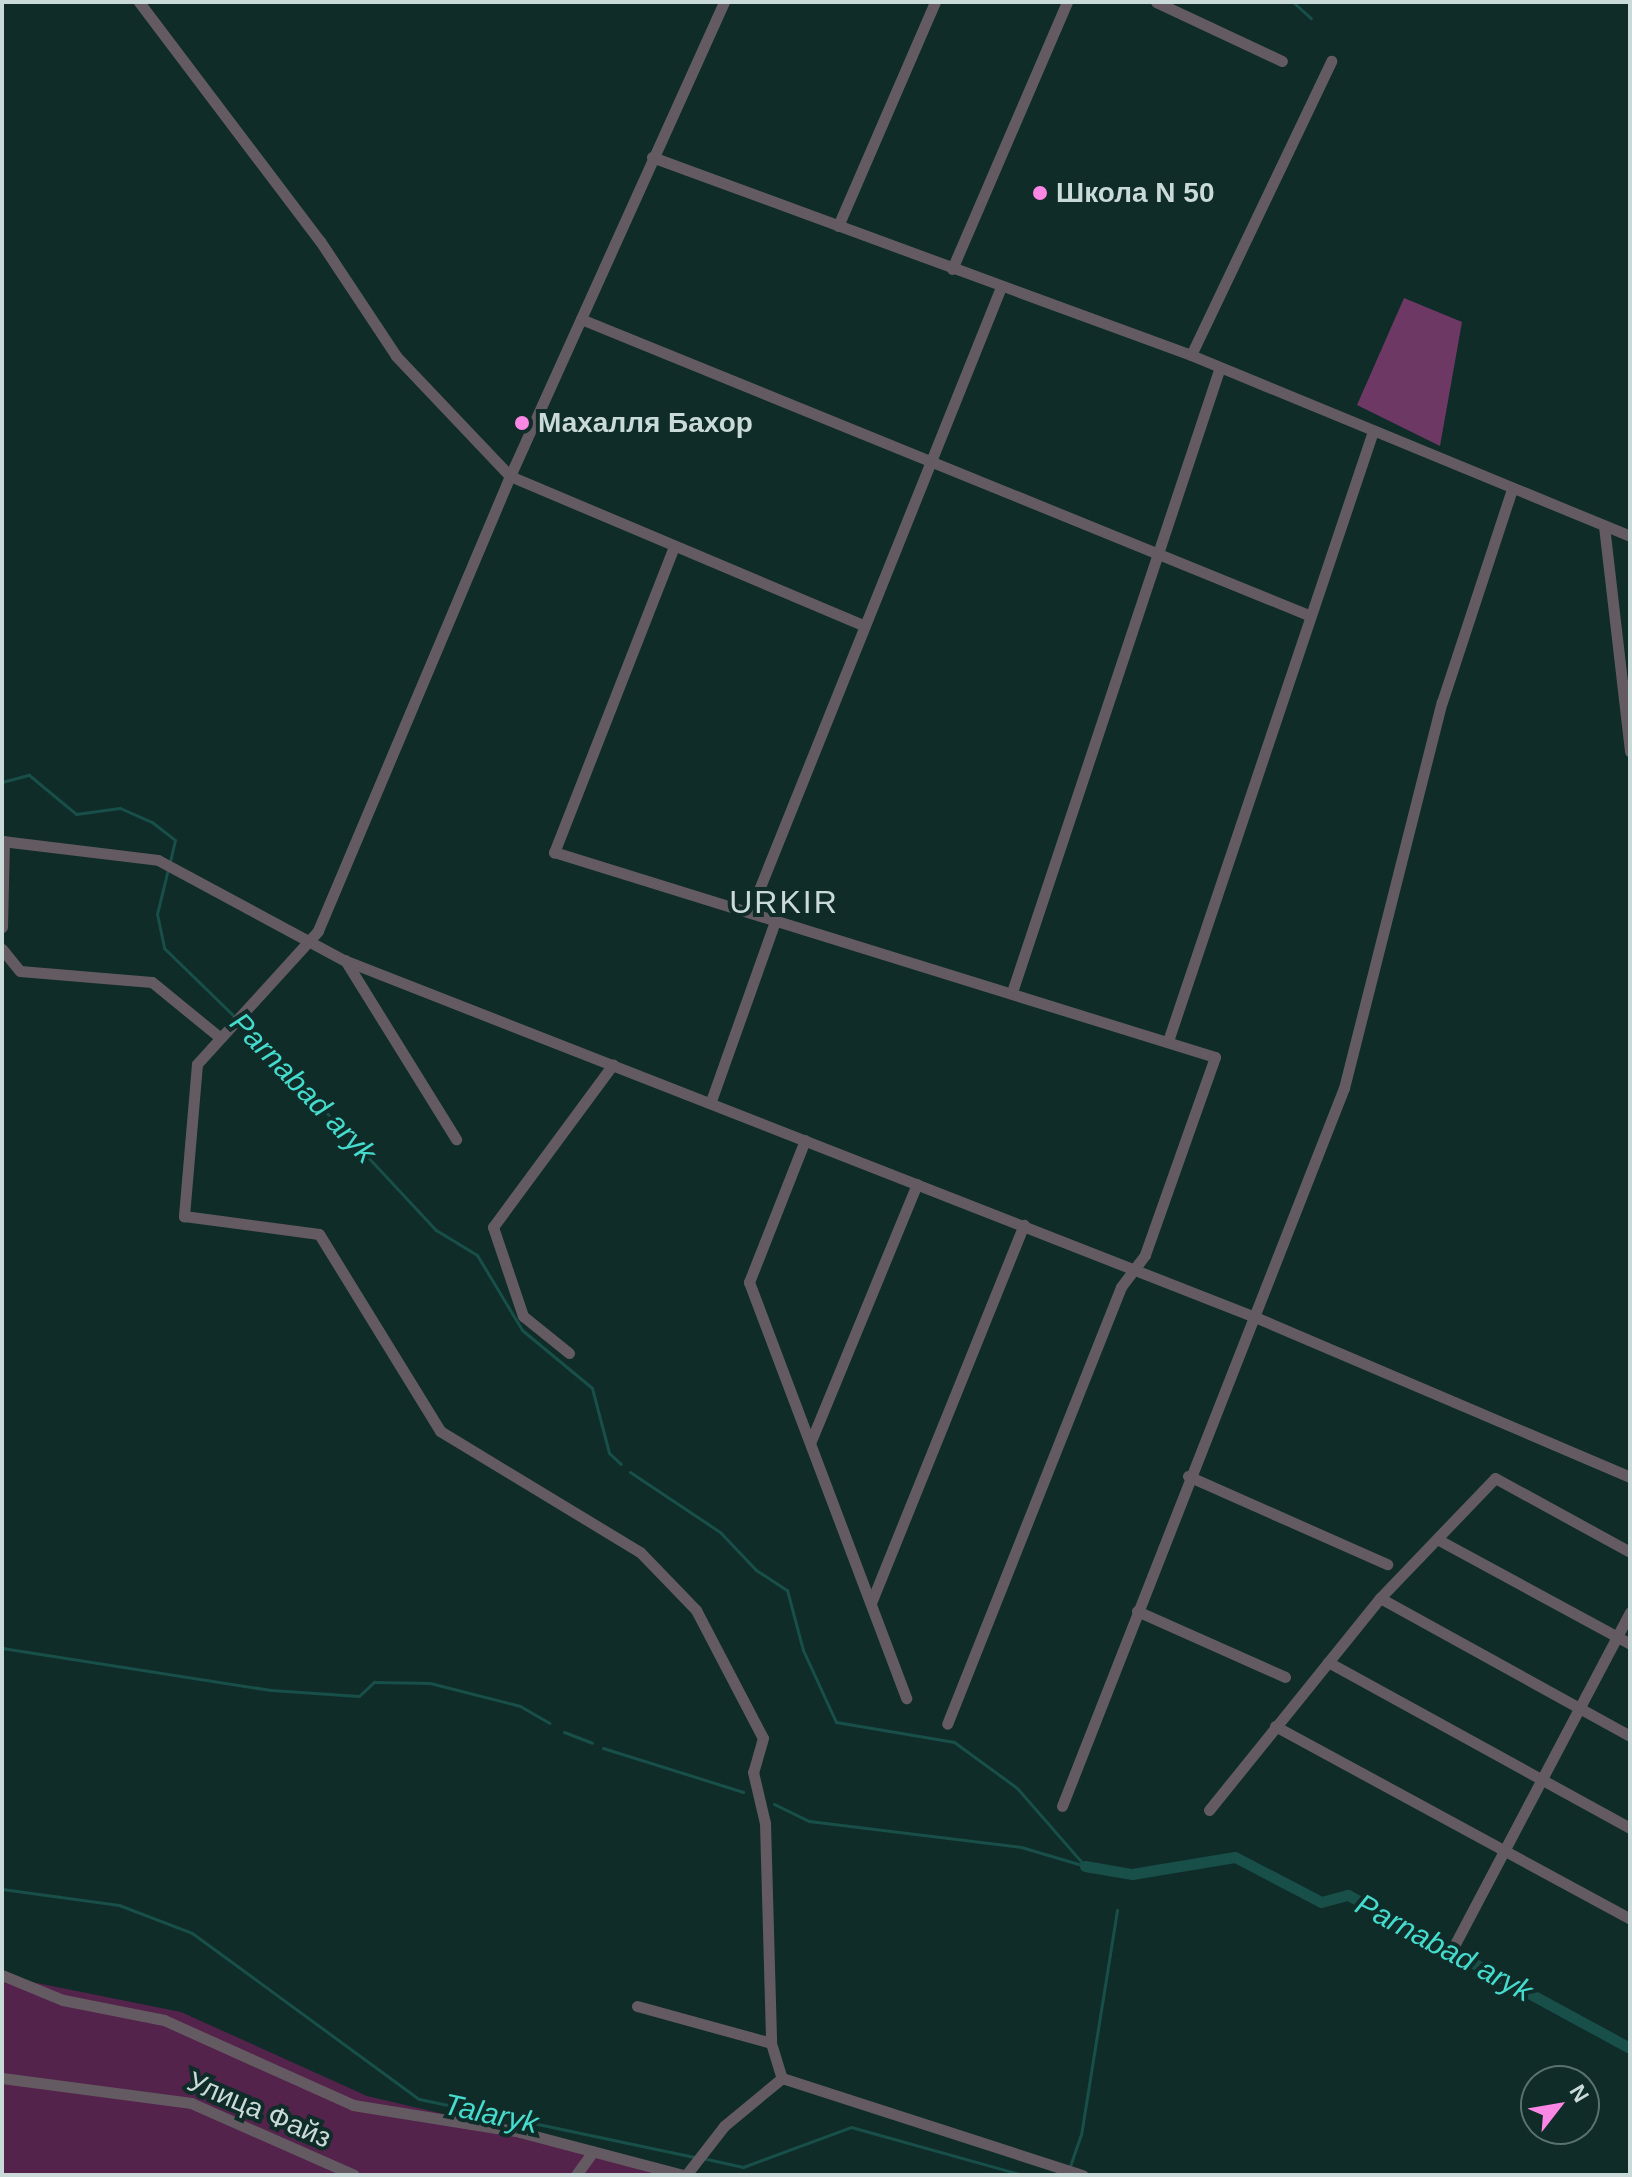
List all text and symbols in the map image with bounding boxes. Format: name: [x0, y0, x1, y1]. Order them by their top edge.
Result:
place label: Школа N 50: [1056, 176, 1214, 210]
marker: Школа N 50: [1031, 184, 1049, 202]
place label: Махалля Бахор: [538, 406, 753, 440]
marker: Махалля Бахор: [513, 414, 531, 432]
district label: URKIR: [729, 883, 839, 921]
water label: Parnabad aryk: [222, 1005, 384, 1171]
water label: Parnabad aryk: [1349, 1886, 1539, 2010]
street label: Улица Файз: [182, 2065, 336, 2155]
north arrow: [1520, 2065, 1600, 2145]
text: N: [1564, 2080, 1594, 2107]
water label: Talaryk: [441, 2086, 541, 2142]

